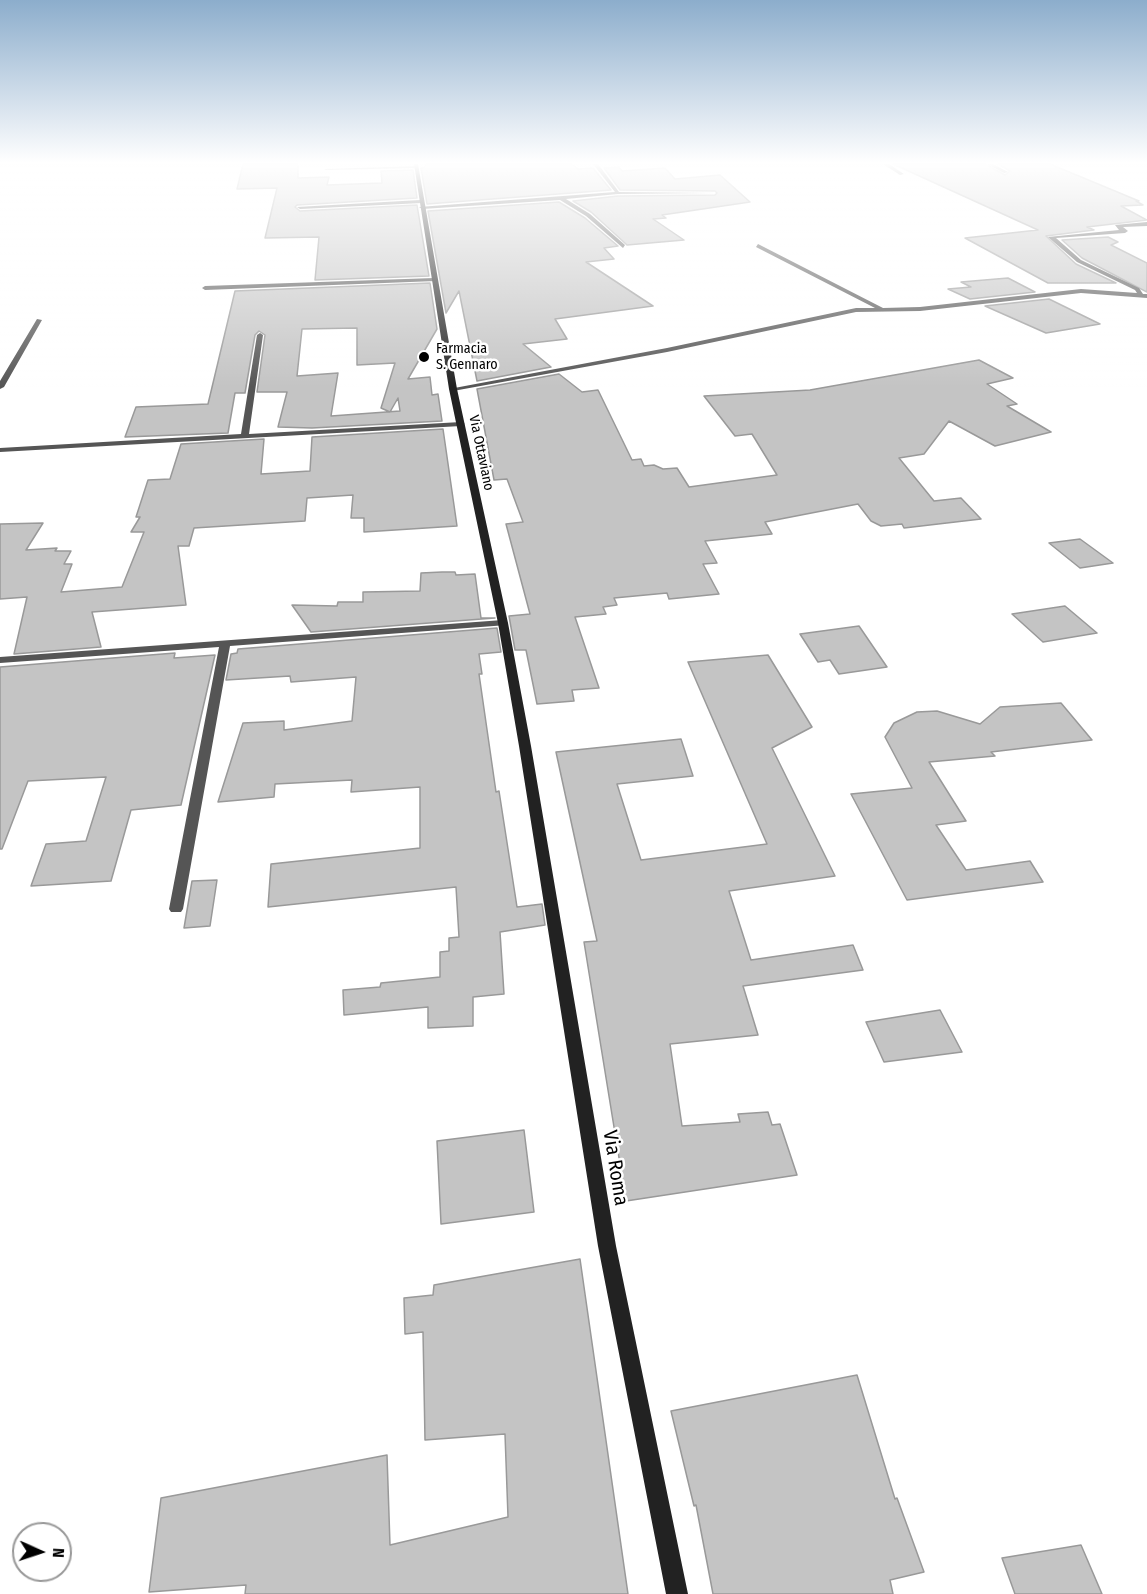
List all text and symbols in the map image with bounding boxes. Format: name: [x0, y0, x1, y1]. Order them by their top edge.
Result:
place label: Farmacia S. Gennaro: [436, 341, 498, 374]
marker: Farmacia S. Gennaro: [417, 350, 431, 364]
street label: Via Ottaviano: [465, 414, 497, 492]
street label: Via Roma: [597, 1129, 633, 1207]
north arrow: [12, 1522, 72, 1582]
text: N: [49, 1548, 68, 1558]

